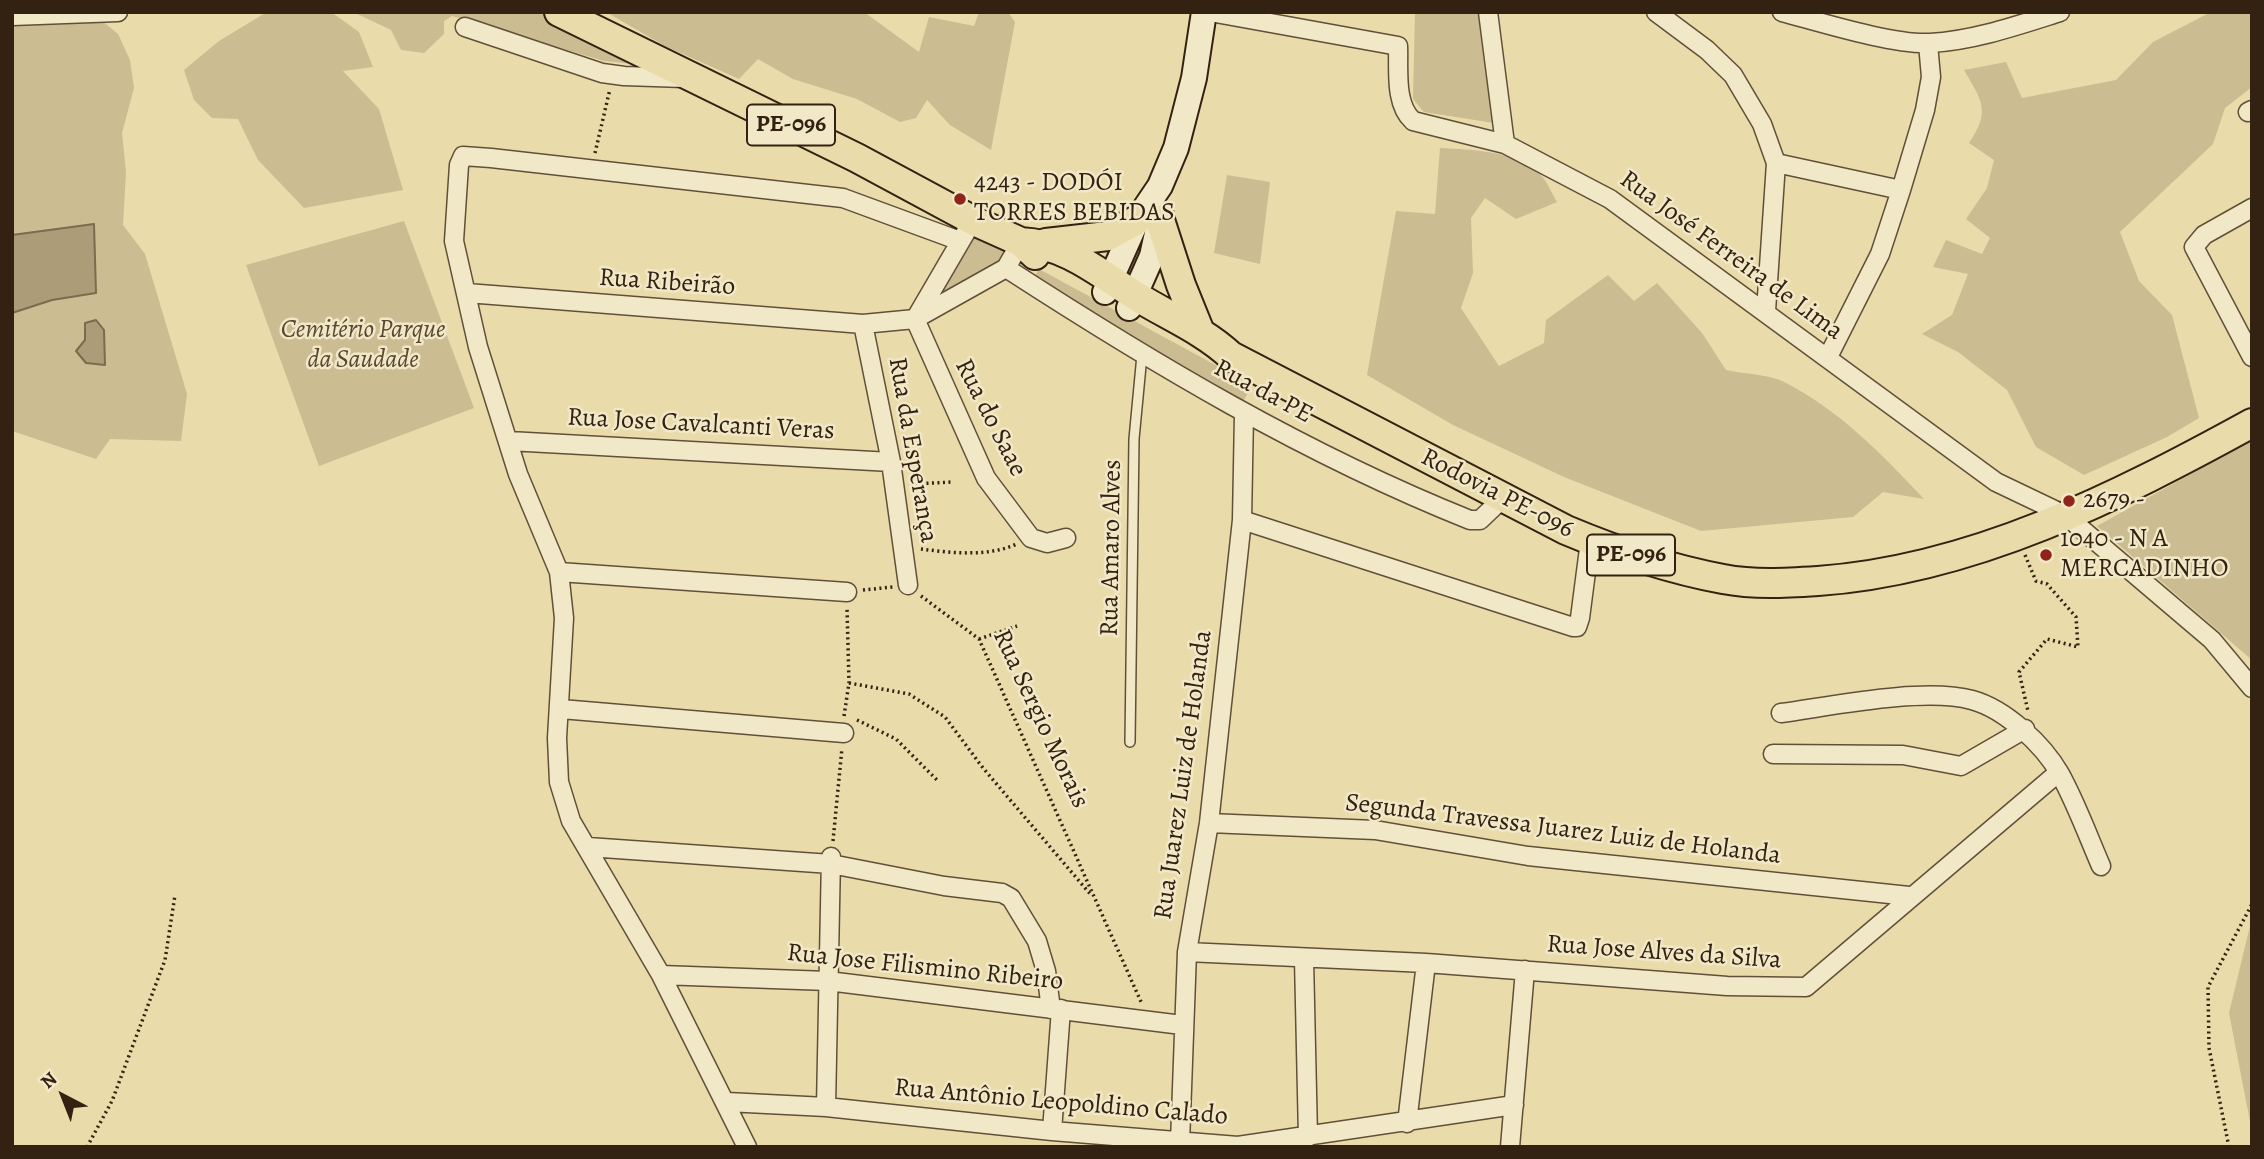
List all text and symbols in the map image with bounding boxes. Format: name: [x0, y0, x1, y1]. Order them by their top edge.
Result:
road number: PE-096: [747, 104, 835, 146]
street label: Rua José Ferreira de Lima: [1613, 164, 1849, 348]
place label: 4243 - DODÓI TORRES BEBIDAS: [974, 168, 1175, 230]
marker: 4243 - DODÓI TORRES BEBIDAS: [952, 191, 968, 207]
street label: Rua Ribeirão: [598, 263, 736, 303]
park label: Cemitério Parque da Saudade: [281, 315, 445, 376]
street label: Rua da PE: [1208, 353, 1318, 431]
street label: Rua do Saae: [947, 354, 1033, 482]
street label: Rua da Esperança: [880, 355, 944, 545]
street label: Rua Jose Cavalcanti Veras: [567, 402, 835, 448]
street label: Rodovia PE-096: [1415, 442, 1579, 546]
street label: Rua Amaro Alves: [1095, 459, 1129, 637]
place label: 2679 -: [2083, 485, 2145, 517]
marker: 2679 -: [2061, 493, 2077, 509]
place label: 1040 - N A MERCADINHO: [2060, 524, 2228, 586]
road number: PE-096: [1587, 534, 1675, 576]
marker: 1040 - N A MERCADINHO: [2038, 547, 2054, 563]
street label: Rua Sergio Morais: [985, 625, 1095, 813]
street label: Rua Juarez Luiz de Holanda: [1148, 628, 1220, 922]
street label: Segunda Travessa Juarez Luiz de Holanda: [1343, 788, 1783, 872]
street label: Rua Jose Alves da Silva: [1546, 929, 1782, 977]
street label: Rua Jose Filismino Ribeiro: [785, 938, 1065, 998]
north arrow: [28, 1061, 98, 1131]
text: N: [35, 1066, 63, 1095]
street label: Rua Antônio Leopoldino Calado: [893, 1073, 1229, 1133]

